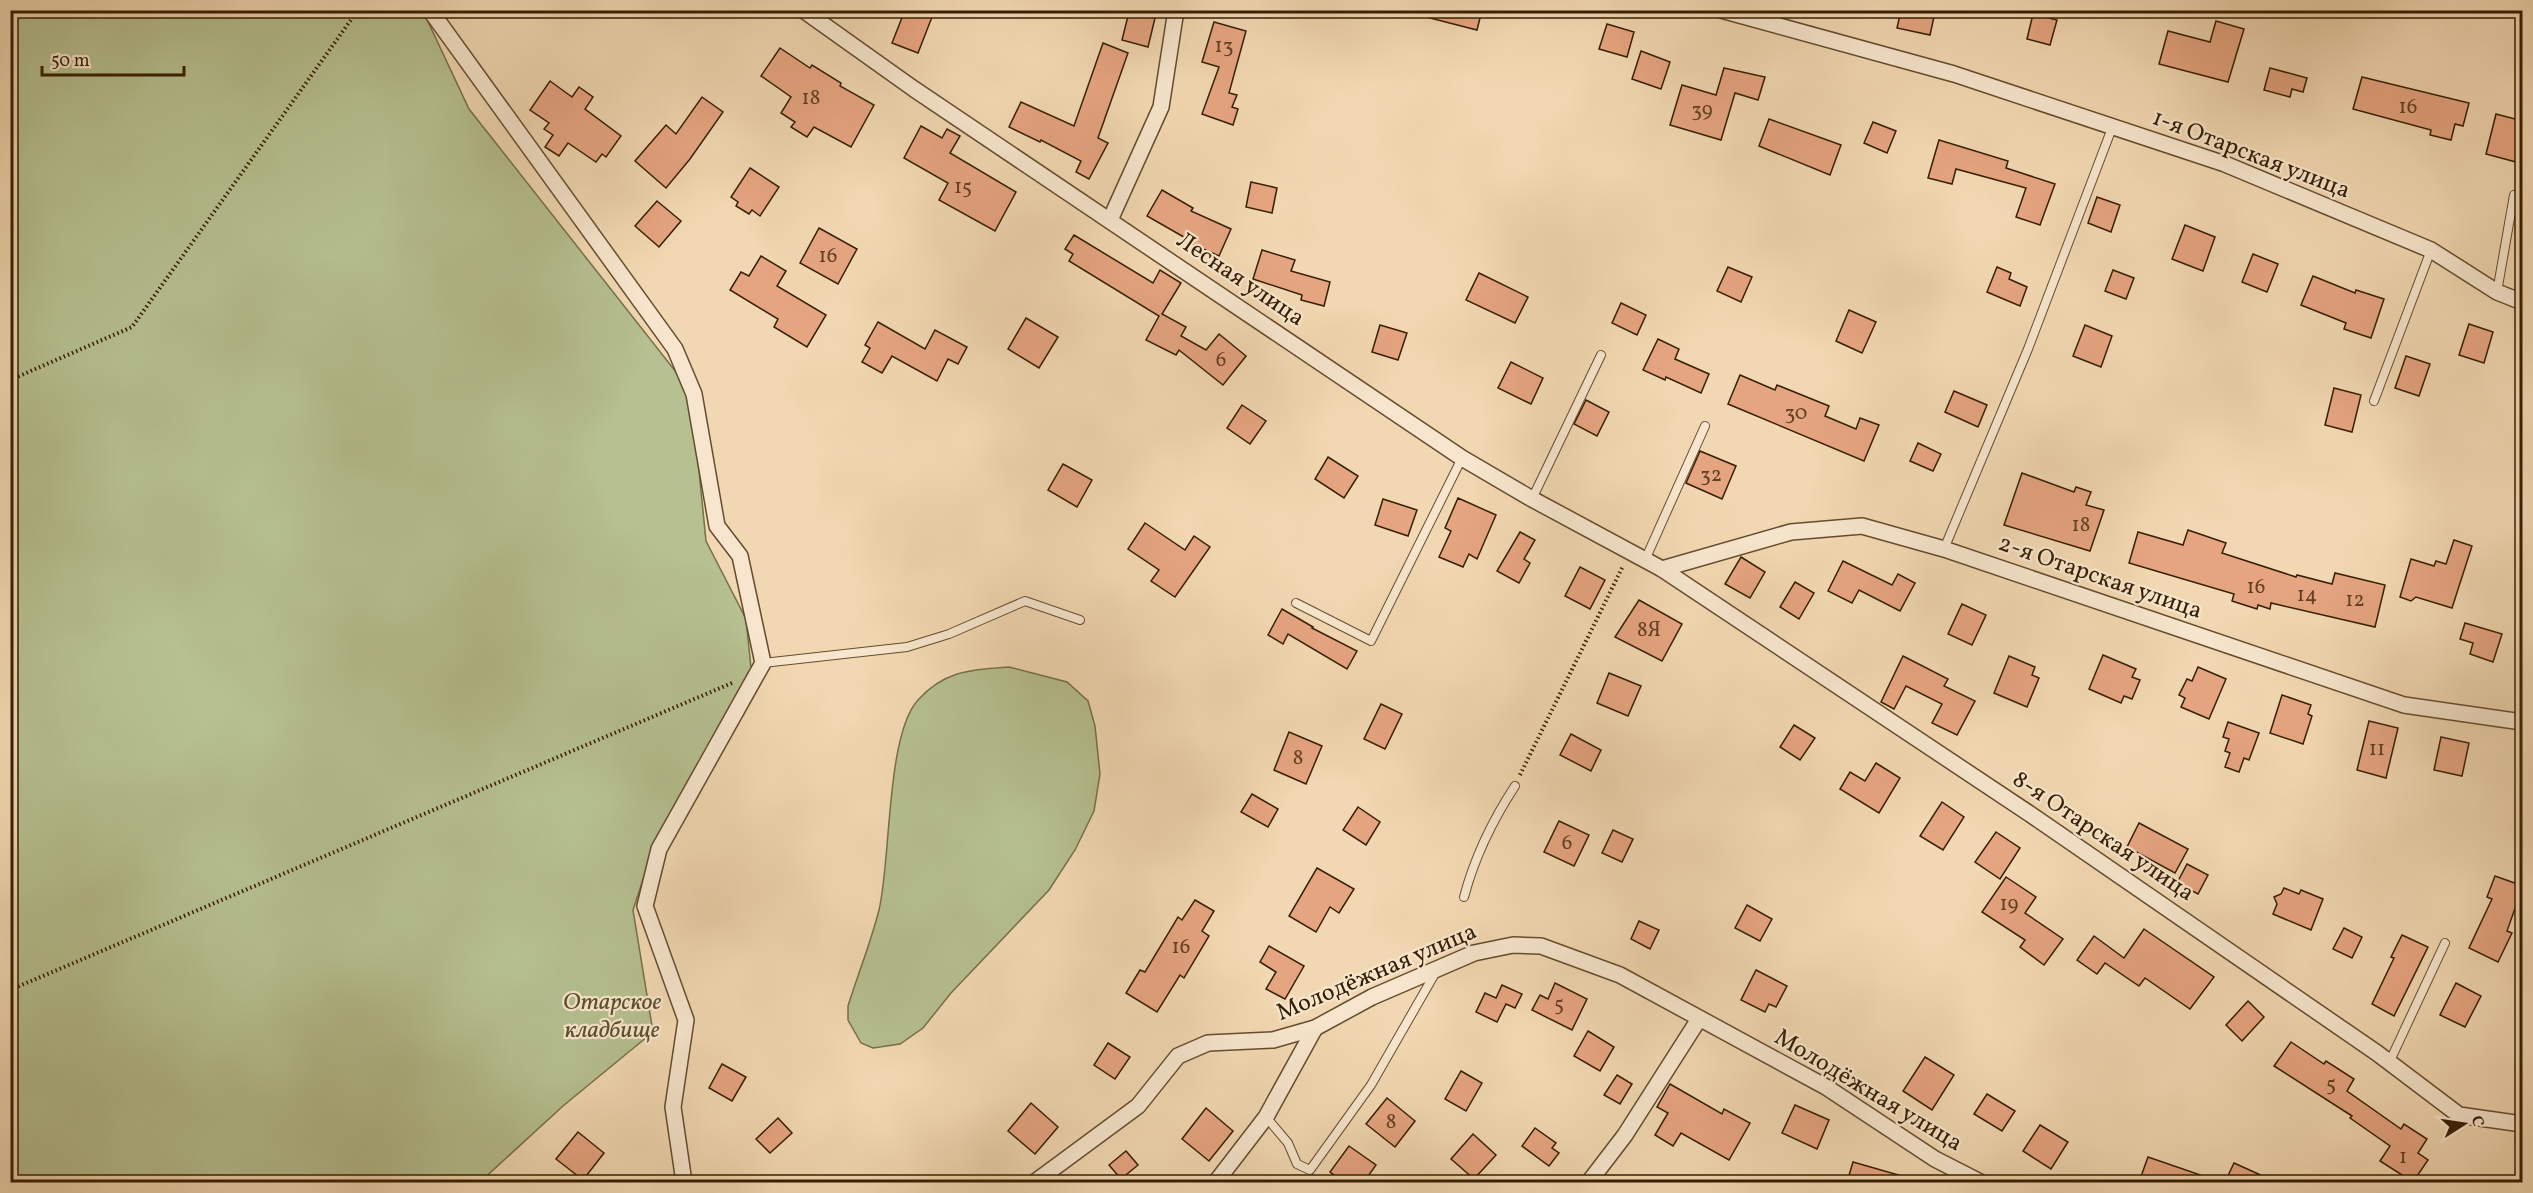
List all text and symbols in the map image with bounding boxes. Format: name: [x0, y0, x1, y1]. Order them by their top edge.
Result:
house number: 13: [1215, 32, 1233, 61]
scale bar: [42, 39, 184, 77]
text: 50 m: [51, 49, 90, 74]
house number: 18: [802, 84, 820, 113]
house number: 16: [2399, 93, 2417, 122]
house number: 39: [1691, 96, 1713, 125]
street label: 1-я Отарская улица: [2147, 102, 2355, 208]
house number: 15: [954, 173, 972, 202]
street label: Лесная улица: [1169, 224, 1311, 336]
house number: 16: [819, 242, 837, 271]
house number: 6: [1216, 346, 1226, 375]
house number: 30: [1785, 399, 1807, 428]
house number: 32: [1700, 461, 1722, 490]
house number: 18: [2072, 511, 2090, 540]
street label: 2-я Отарская улица: [1993, 527, 2207, 629]
house number: 16: [2247, 573, 2265, 602]
house number: 14: [2297, 581, 2317, 610]
house number: 12: [2345, 586, 2365, 615]
house number: 8Я: [1637, 616, 1661, 645]
house number: 11: [2369, 735, 2385, 764]
house number: 8: [1293, 744, 1303, 773]
street label: 8-я Отарская улица: [2005, 763, 2201, 911]
house number: 6: [1562, 829, 1572, 858]
house number: 19: [1999, 890, 2019, 919]
street label: Молодёжная улица: [1272, 915, 1482, 1031]
house number: 16: [1172, 933, 1190, 962]
park label: Отарское кладбище: [563, 986, 662, 1048]
house number: 5: [1554, 990, 1564, 1019]
street label: Молодёжная улица: [1767, 1021, 1969, 1161]
house number: 5: [2326, 1070, 2336, 1099]
north arrow: [2434, 1094, 2494, 1154]
house number: 8: [1386, 1108, 1396, 1137]
text: С: [2465, 1114, 2489, 1129]
house number: 1: [2399, 1143, 2407, 1172]

